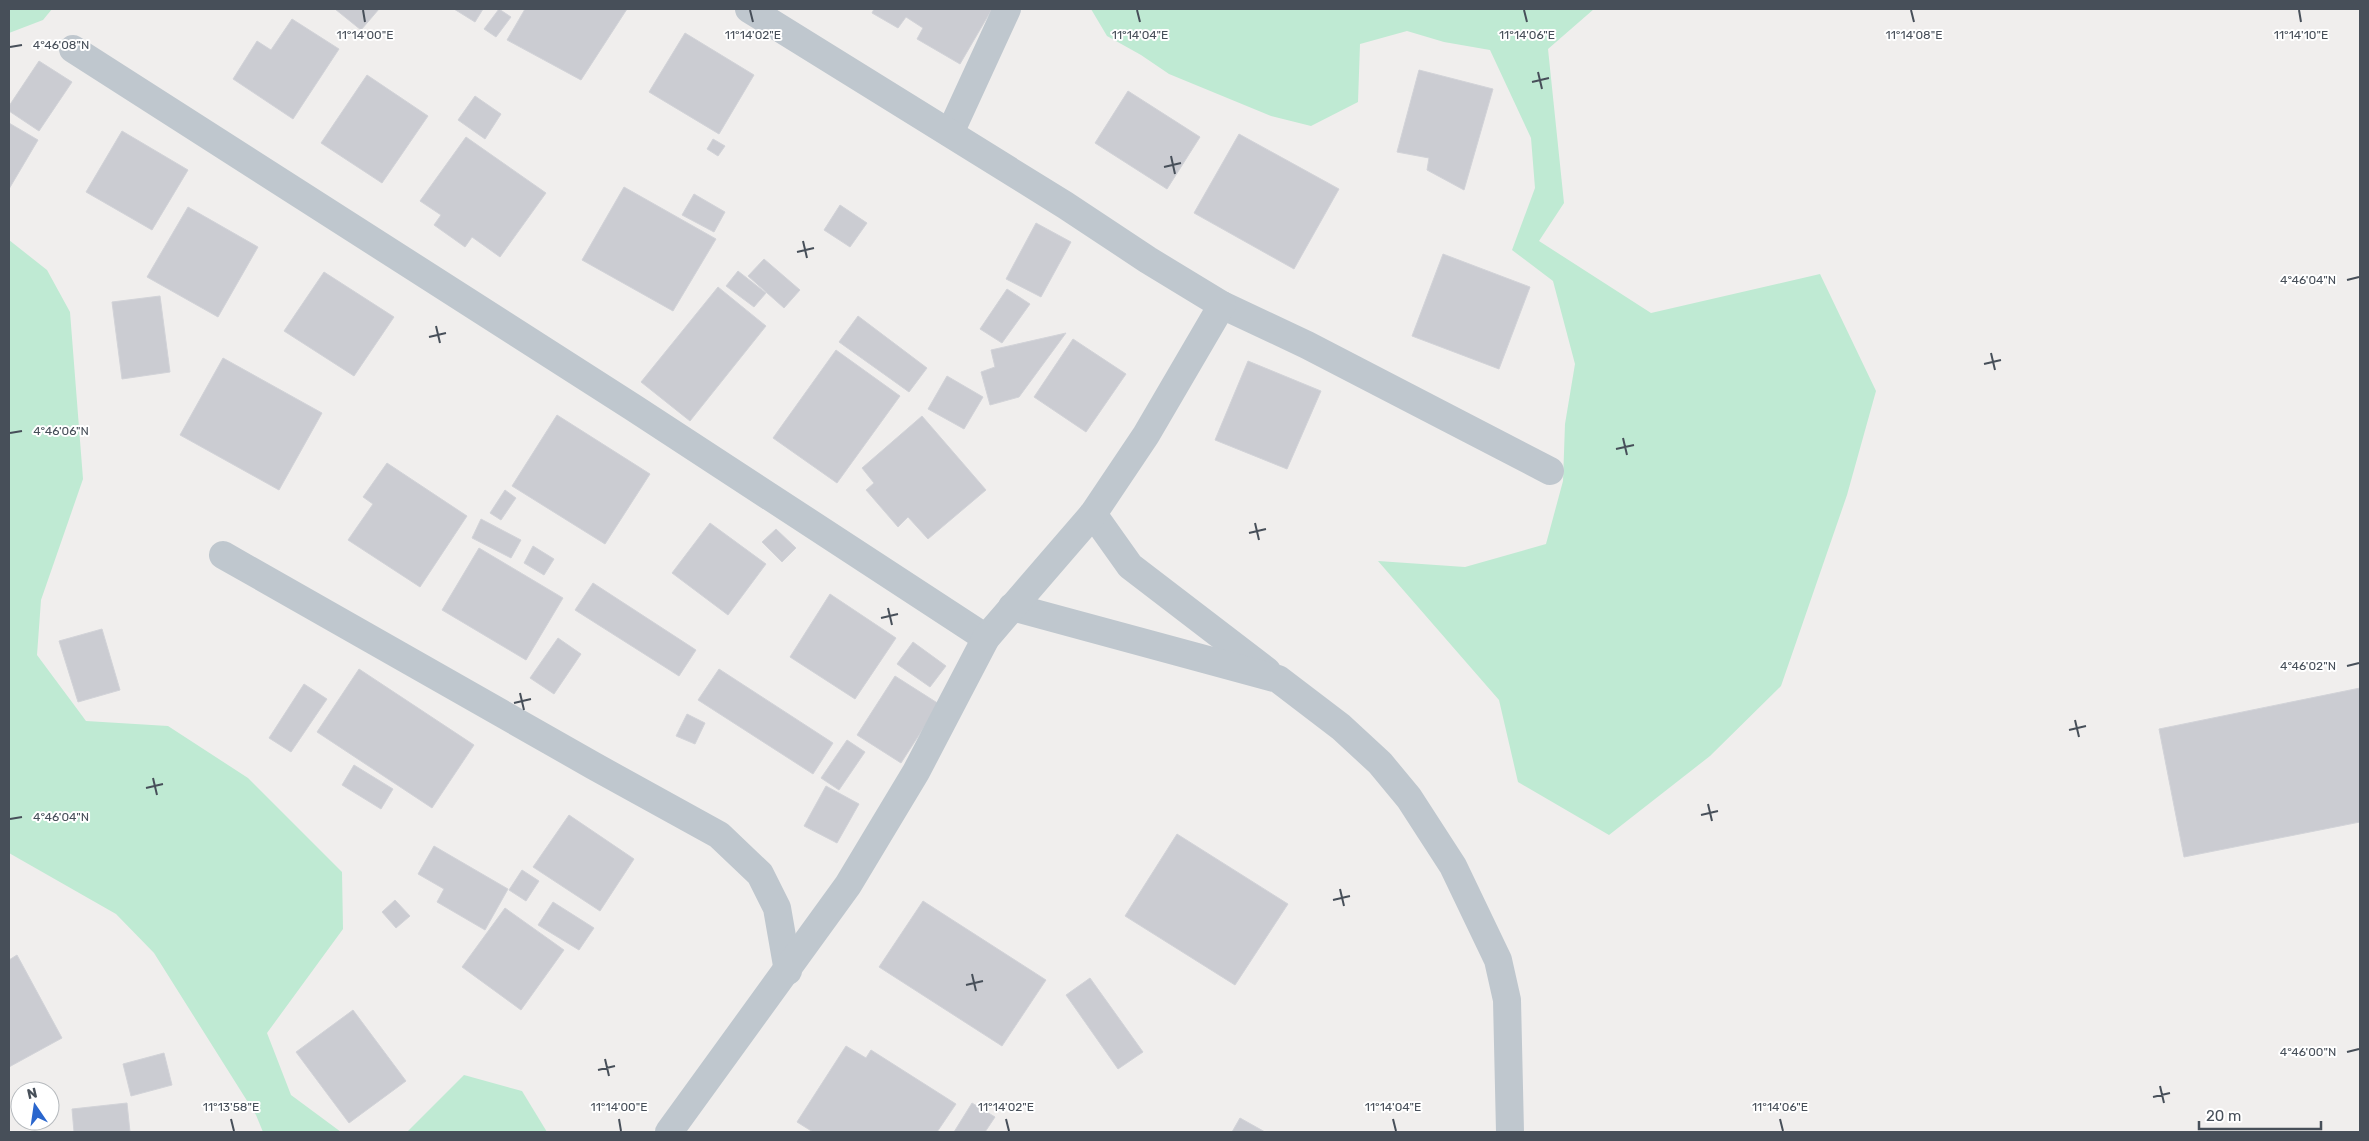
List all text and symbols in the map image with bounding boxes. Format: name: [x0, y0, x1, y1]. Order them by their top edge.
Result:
text: 11°14'00"E: [337, 28, 393, 42]
text: 11°14'02"E: [725, 28, 781, 42]
text: 11°14'04"E: [1112, 28, 1168, 42]
text: 11°14'06"E: [1499, 28, 1555, 42]
text: 11°14'08"E: [1886, 28, 1942, 42]
text: 11°14'10"E: [2274, 28, 2328, 42]
text: 4°46'08"N: [33, 38, 89, 52]
text: 4°46'04"N: [2280, 273, 2336, 287]
text: 4°46'06"N: [33, 424, 89, 438]
text: 4°46'02"N: [2280, 659, 2336, 673]
text: 4°46'04"N: [33, 810, 89, 824]
text: 4°46'00"N: [2280, 1045, 2336, 1059]
north arrow: [10, 1081, 60, 1131]
text: N: [25, 1084, 39, 1103]
scale bar: [2199, 1098, 2322, 1130]
text: 11°13'58"E: [203, 1100, 259, 1114]
text: 11°14'00"E: [591, 1100, 647, 1114]
text: 11°14'02"E: [978, 1100, 1034, 1114]
text: 11°14'04"E: [1365, 1100, 1421, 1114]
text: 11°14'06"E: [1752, 1100, 1808, 1114]
text: 20 m: [2206, 1107, 2241, 1125]

